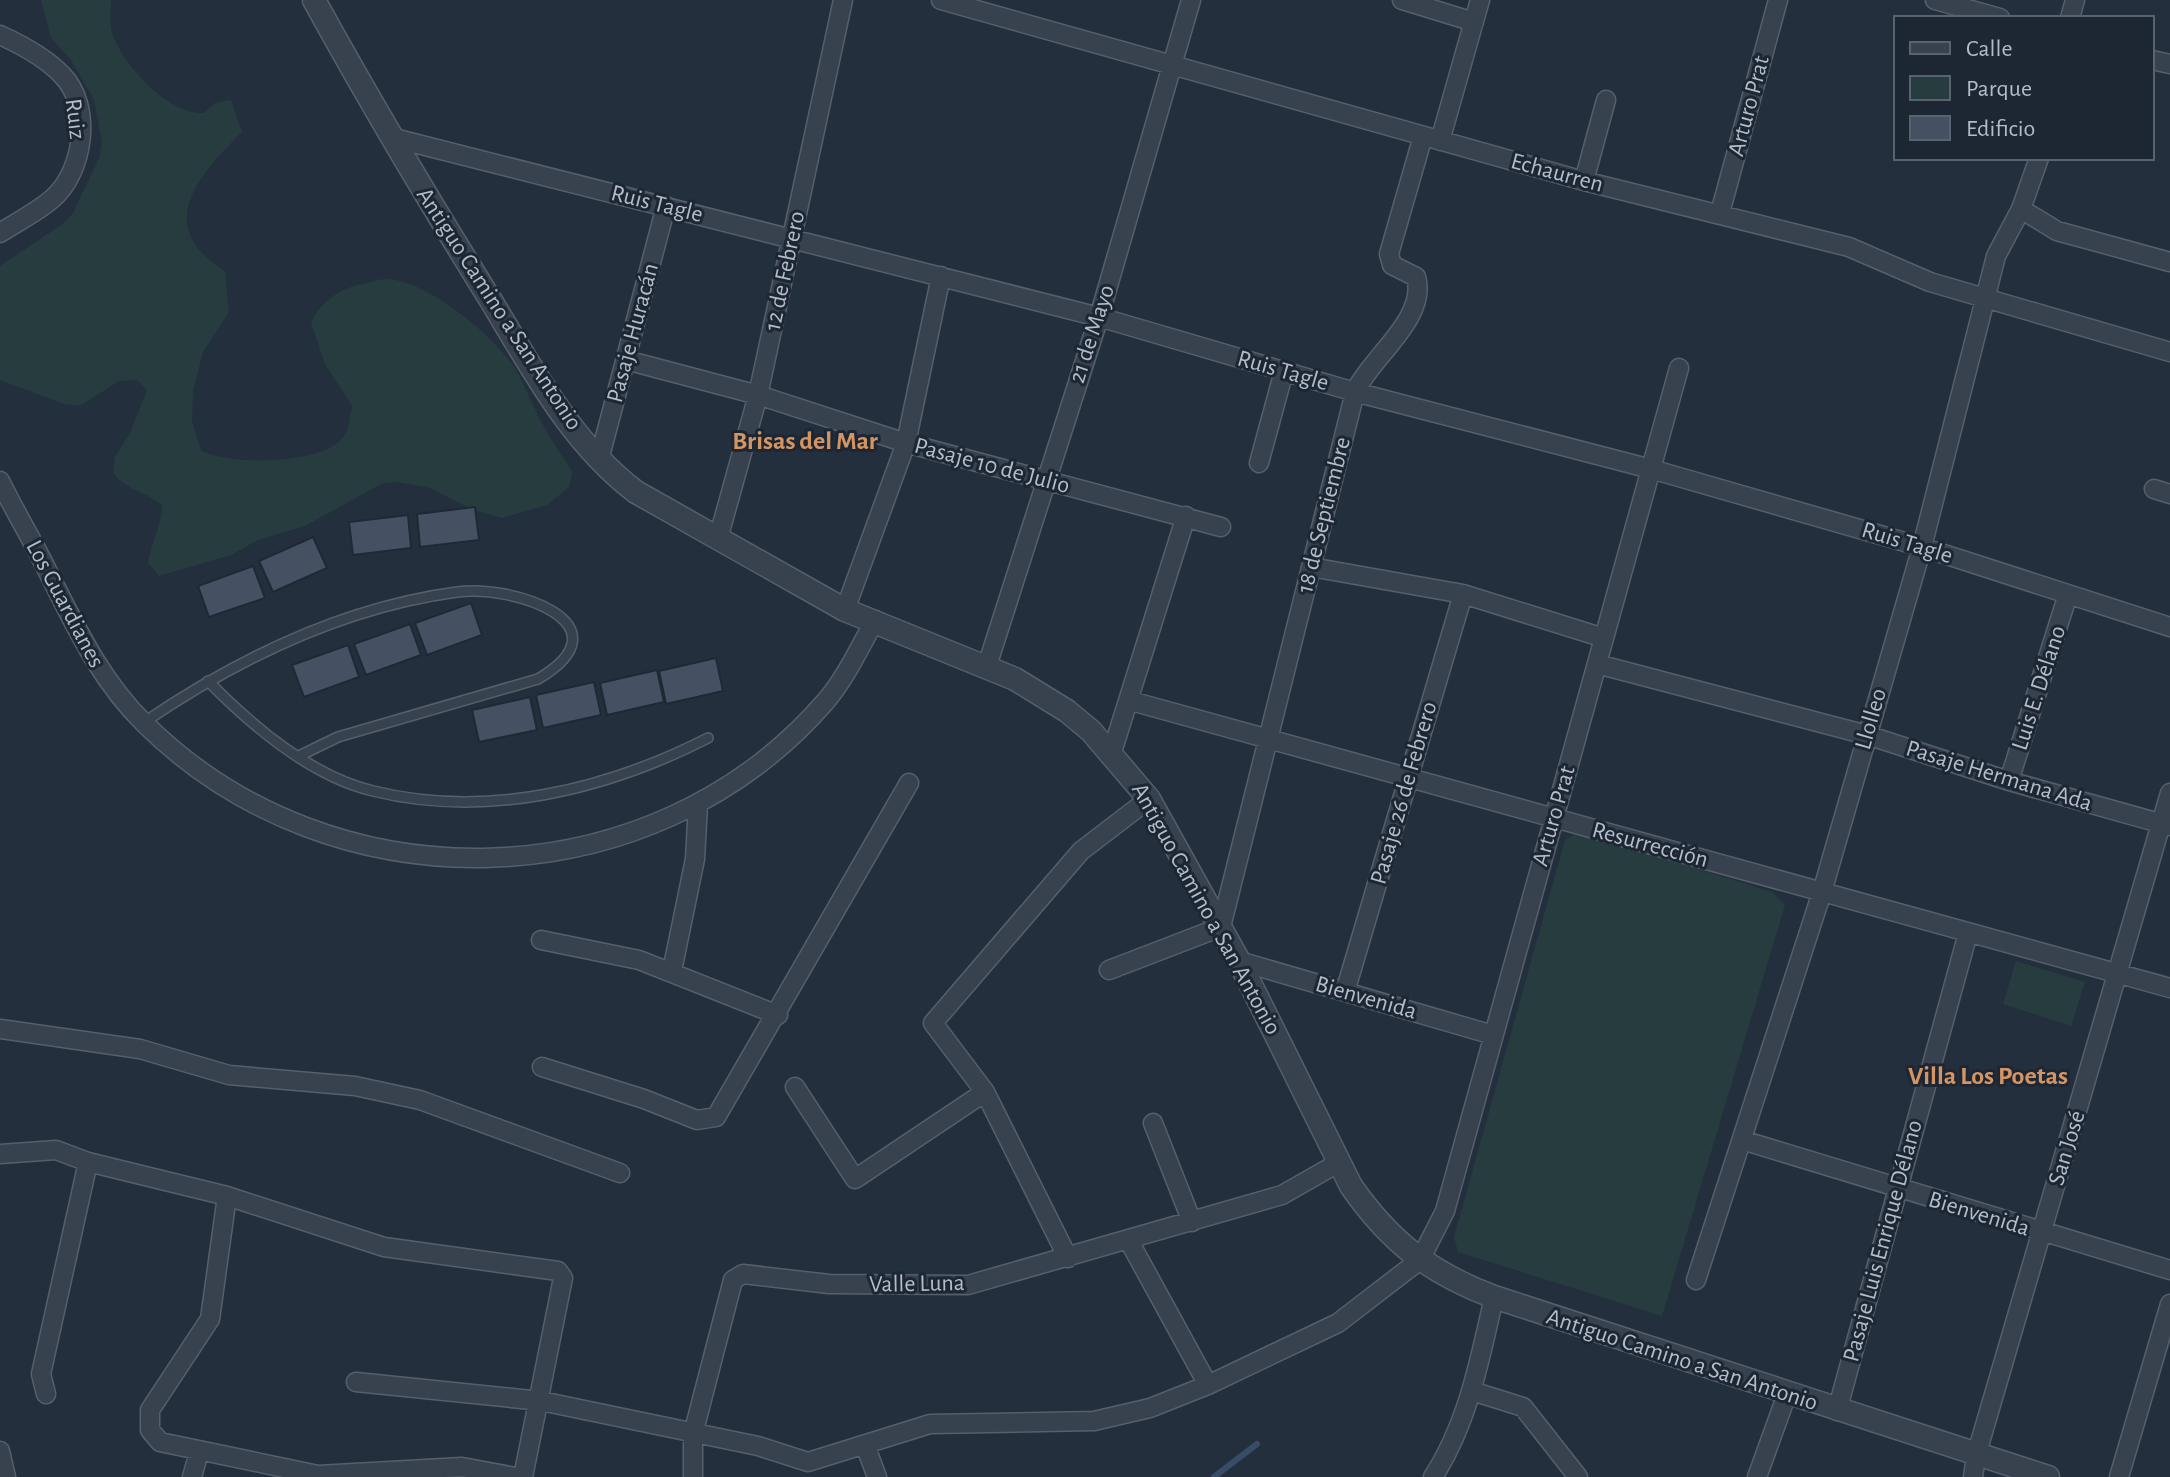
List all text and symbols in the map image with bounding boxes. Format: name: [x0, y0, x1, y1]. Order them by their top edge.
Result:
legend: [1894, 16, 2154, 160]
text: Calle: [1966, 37, 2013, 61]
street label: Arturo Prat: [1724, 53, 1774, 159]
text: Parque: [1966, 77, 2032, 101]
street label: Ruiz: [61, 97, 89, 141]
text: Edificio: [1966, 117, 2035, 141]
street label: Echaurren: [1508, 149, 1606, 197]
street label: Ruis Tagle: [609, 181, 705, 227]
street label: Antiguo Camino a San Antonio: [412, 184, 586, 434]
street label: 12 de Febrero: [761, 209, 809, 333]
street label: Pasaje Huracán: [603, 261, 663, 405]
street label: 21 de Mayo: [1065, 282, 1119, 386]
street label: Ruis Tagle: [1235, 347, 1331, 395]
district label: Brisas del Mar: [732, 428, 878, 454]
street label: Pasaje 10 de Julio: [912, 434, 1072, 498]
street label: 18 de Septiembre: [1293, 435, 1355, 595]
street label: Ruis Tagle: [1859, 518, 1955, 568]
street label: Los Guardianes: [21, 536, 109, 672]
street label: Luis E. Délano: [2008, 623, 2070, 753]
street label: Llolleo: [1851, 686, 1891, 752]
street label: Pasaje 26 de Febrero: [1366, 699, 1442, 887]
street label: Pasaje Hermana Ada: [1903, 736, 2095, 816]
street label: Arturo Prat: [1528, 763, 1580, 869]
street label: Antiguo Camino a San Antonio: [1127, 779, 1285, 1039]
street label: Resurrección: [1589, 818, 1711, 872]
street label: Bienvenida: [1313, 972, 1419, 1024]
district label: Villa Los Poetas: [1908, 1063, 2068, 1089]
street label: San José: [2044, 1108, 2090, 1188]
street label: Pasaje Luis Enrique Délano: [1839, 1118, 1927, 1364]
street label: Bienvenida: [1926, 1187, 2032, 1241]
street label: Valle Luna: [869, 1271, 965, 1297]
street label: Antiguo Camino a San Antonio: [1543, 1305, 1821, 1415]

